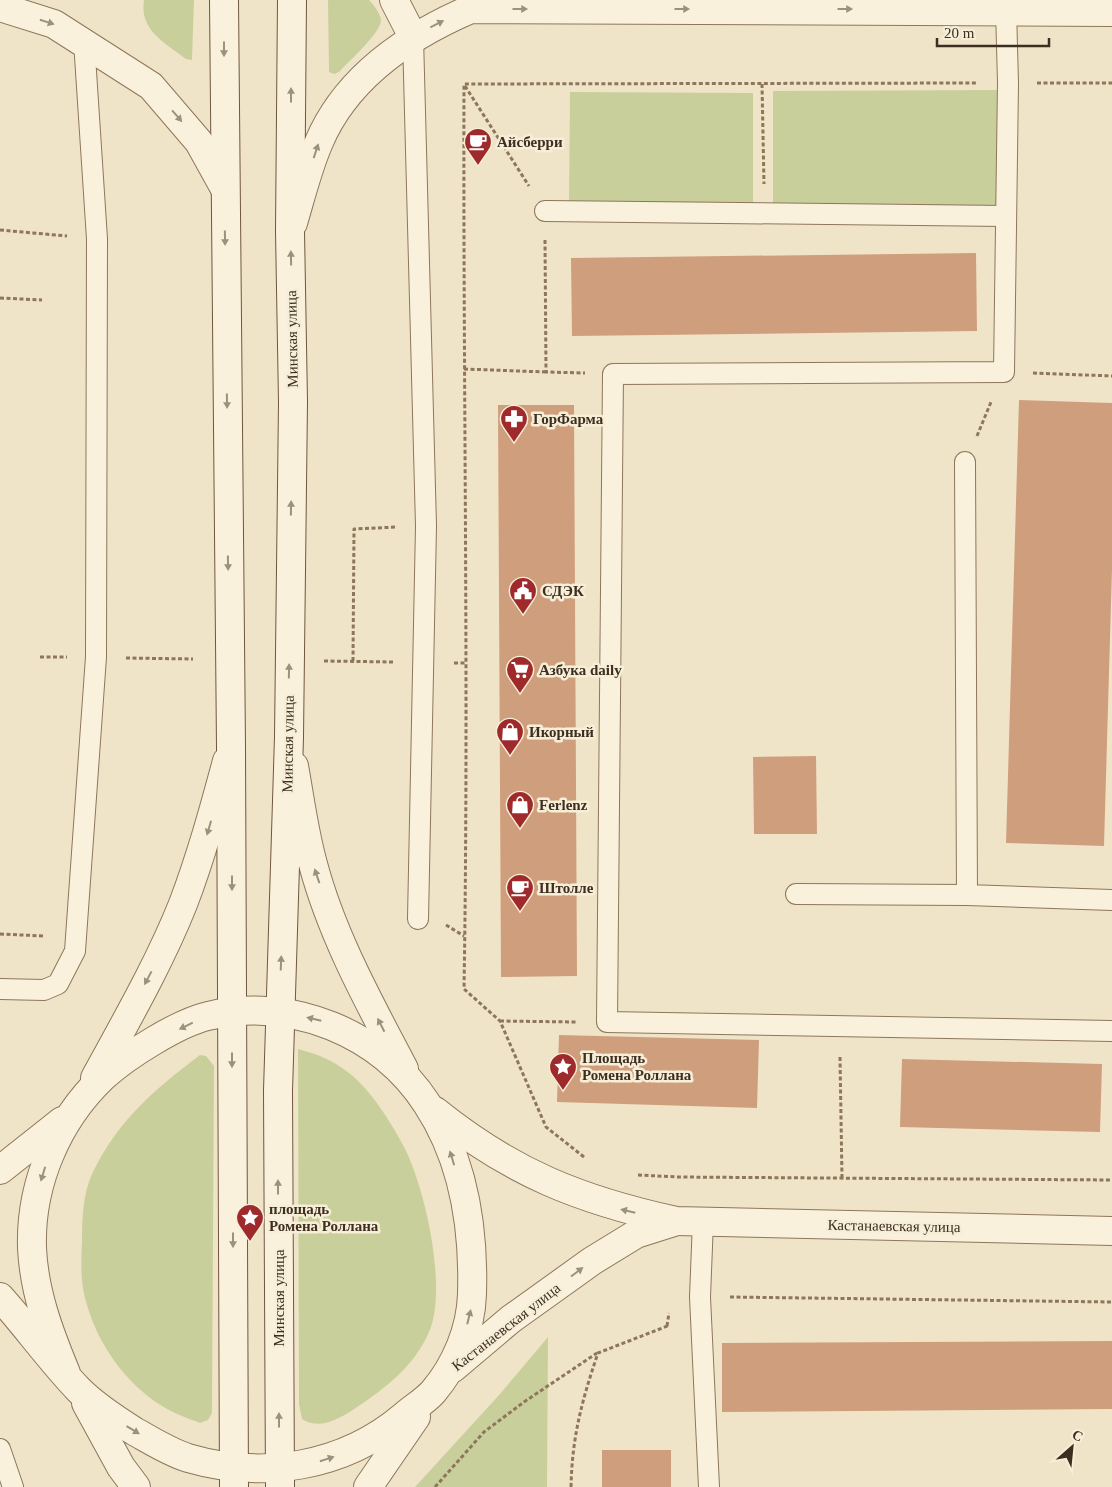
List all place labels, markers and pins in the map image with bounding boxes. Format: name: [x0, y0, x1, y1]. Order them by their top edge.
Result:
cafe icon: Айсберри: [463, 127, 493, 166]
place label: Айсберри: [497, 134, 563, 150]
pharmacy icon: ГорФарма: [499, 404, 529, 443]
place label: ГорФарма: [533, 411, 604, 427]
public building icon: СДЭК: [508, 576, 538, 615]
place label: СДЭК: [542, 583, 584, 599]
supermarket icon: Азбука daily: [505, 655, 535, 694]
place label: Азбука daily: [539, 662, 622, 678]
shop icon: Икорный: [495, 717, 525, 756]
place label: Икорный: [529, 724, 594, 740]
shop icon: Ferlenz: [505, 790, 535, 829]
place label: Ferlenz: [539, 797, 588, 813]
cafe icon: Штолле: [505, 873, 535, 912]
place label: Штолле: [539, 880, 594, 896]
place label: Площадь Ромена Роллана: [582, 1050, 692, 1083]
place icon: Площадь Ромена Роллана: [548, 1052, 578, 1091]
place label: площадь Ромена Роллана: [269, 1201, 379, 1234]
place icon: площадь Ромена Роллана: [235, 1203, 265, 1242]

